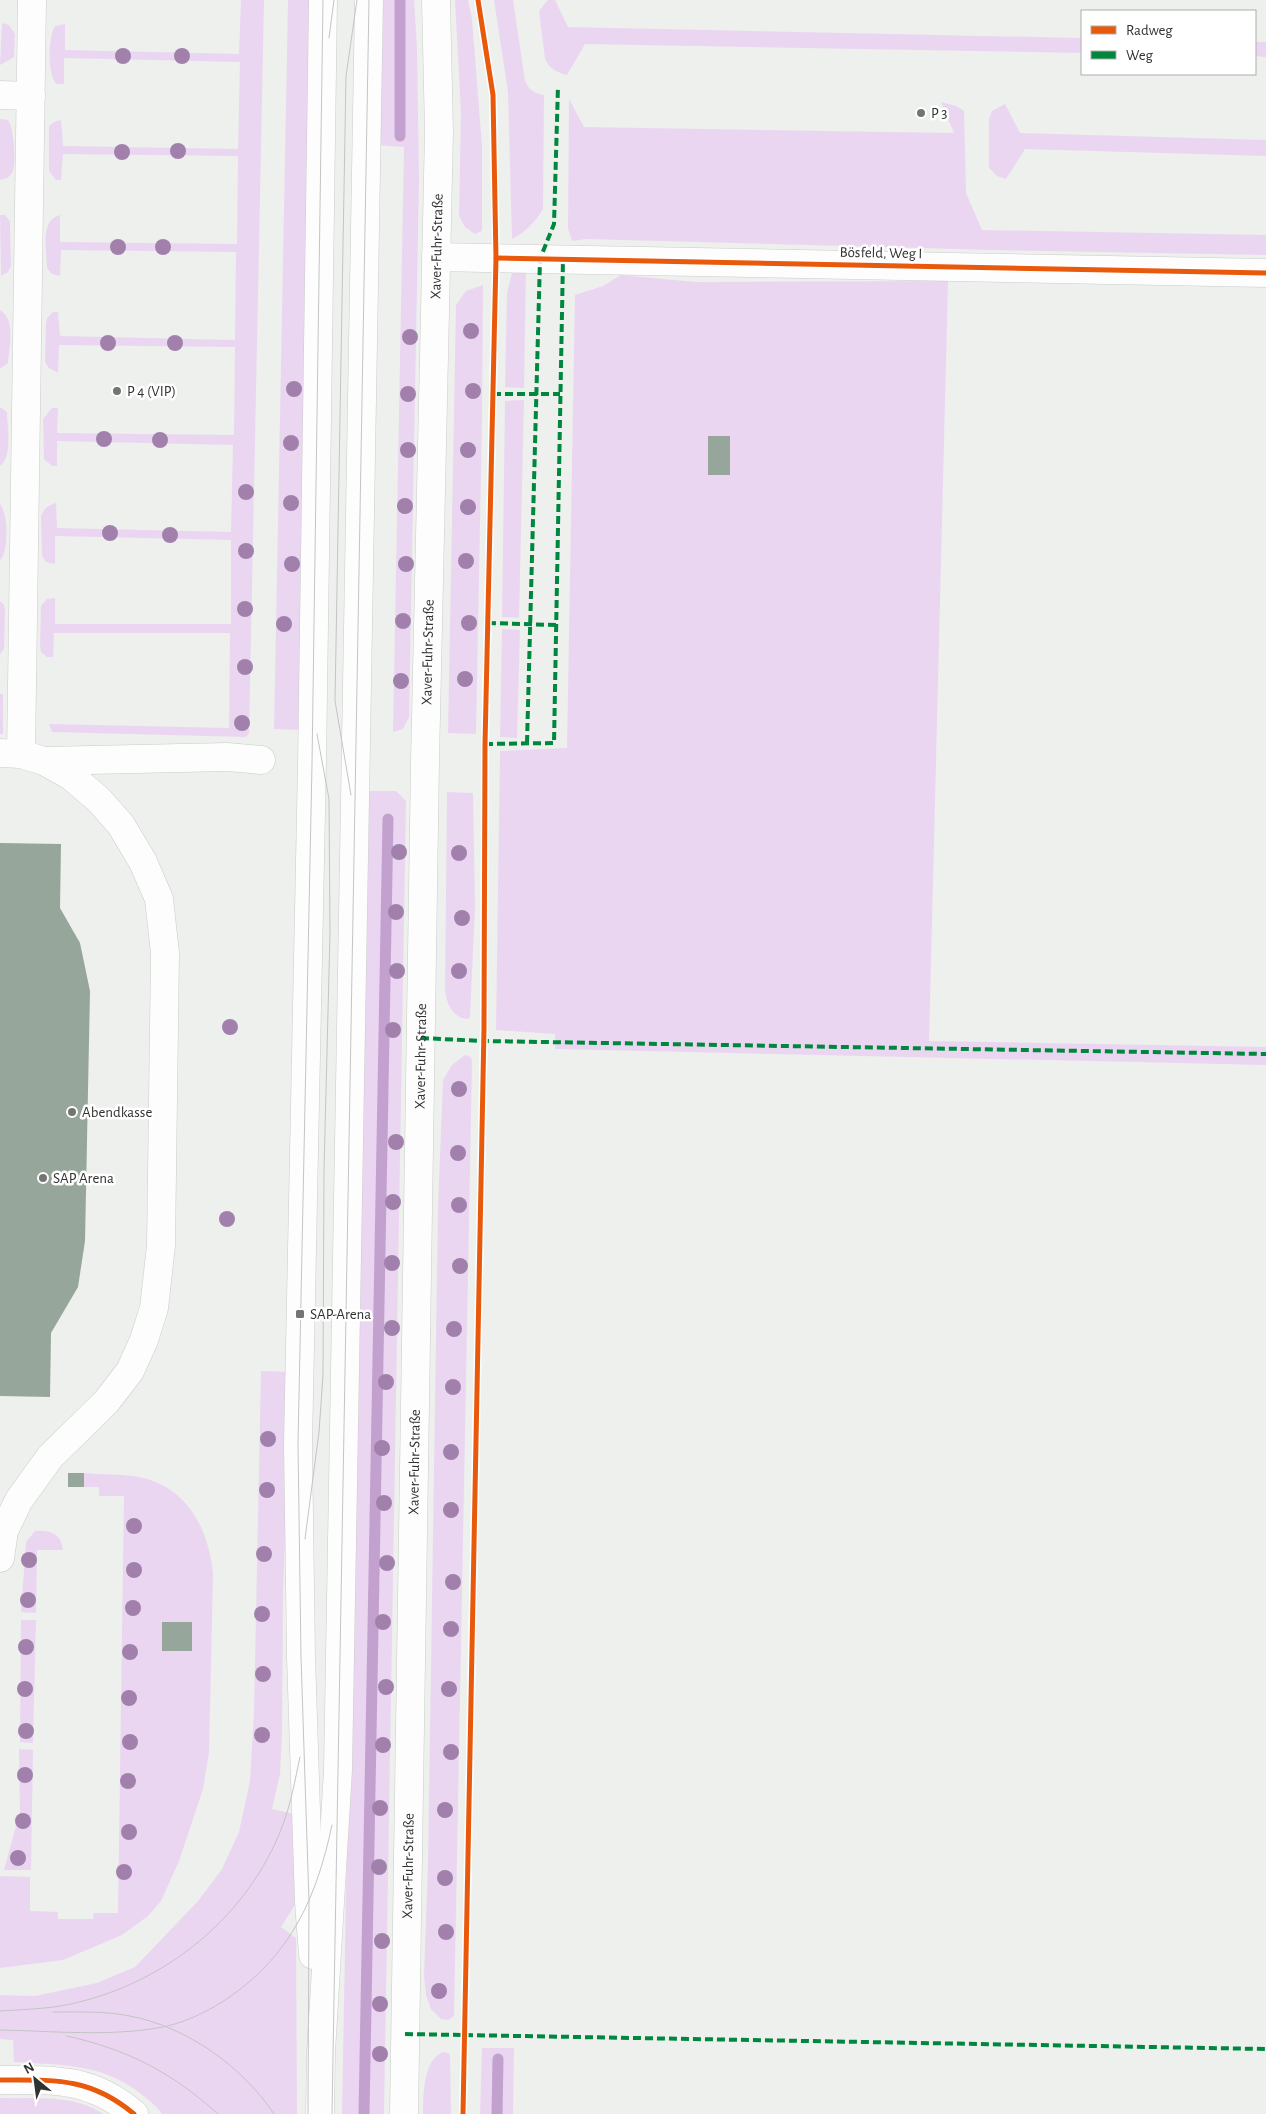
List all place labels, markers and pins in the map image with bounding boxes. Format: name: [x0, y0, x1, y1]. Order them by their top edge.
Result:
place label: P 3: [931, 106, 947, 121]
marker: P 3: [915, 107, 927, 119]
place label: P 4 (VIP): [127, 384, 176, 399]
marker: P 4 (VIP): [111, 385, 123, 397]
place label: Abendkasse: [82, 1105, 152, 1120]
marker: Abendkasse: [66, 1106, 78, 1118]
place label: SAP Arena: [53, 1171, 114, 1186]
marker: SAP Arena: [37, 1172, 49, 1184]
place label: SAP-Arena: [310, 1307, 371, 1322]
marker: SAP-Arena: [294, 1308, 306, 1320]

